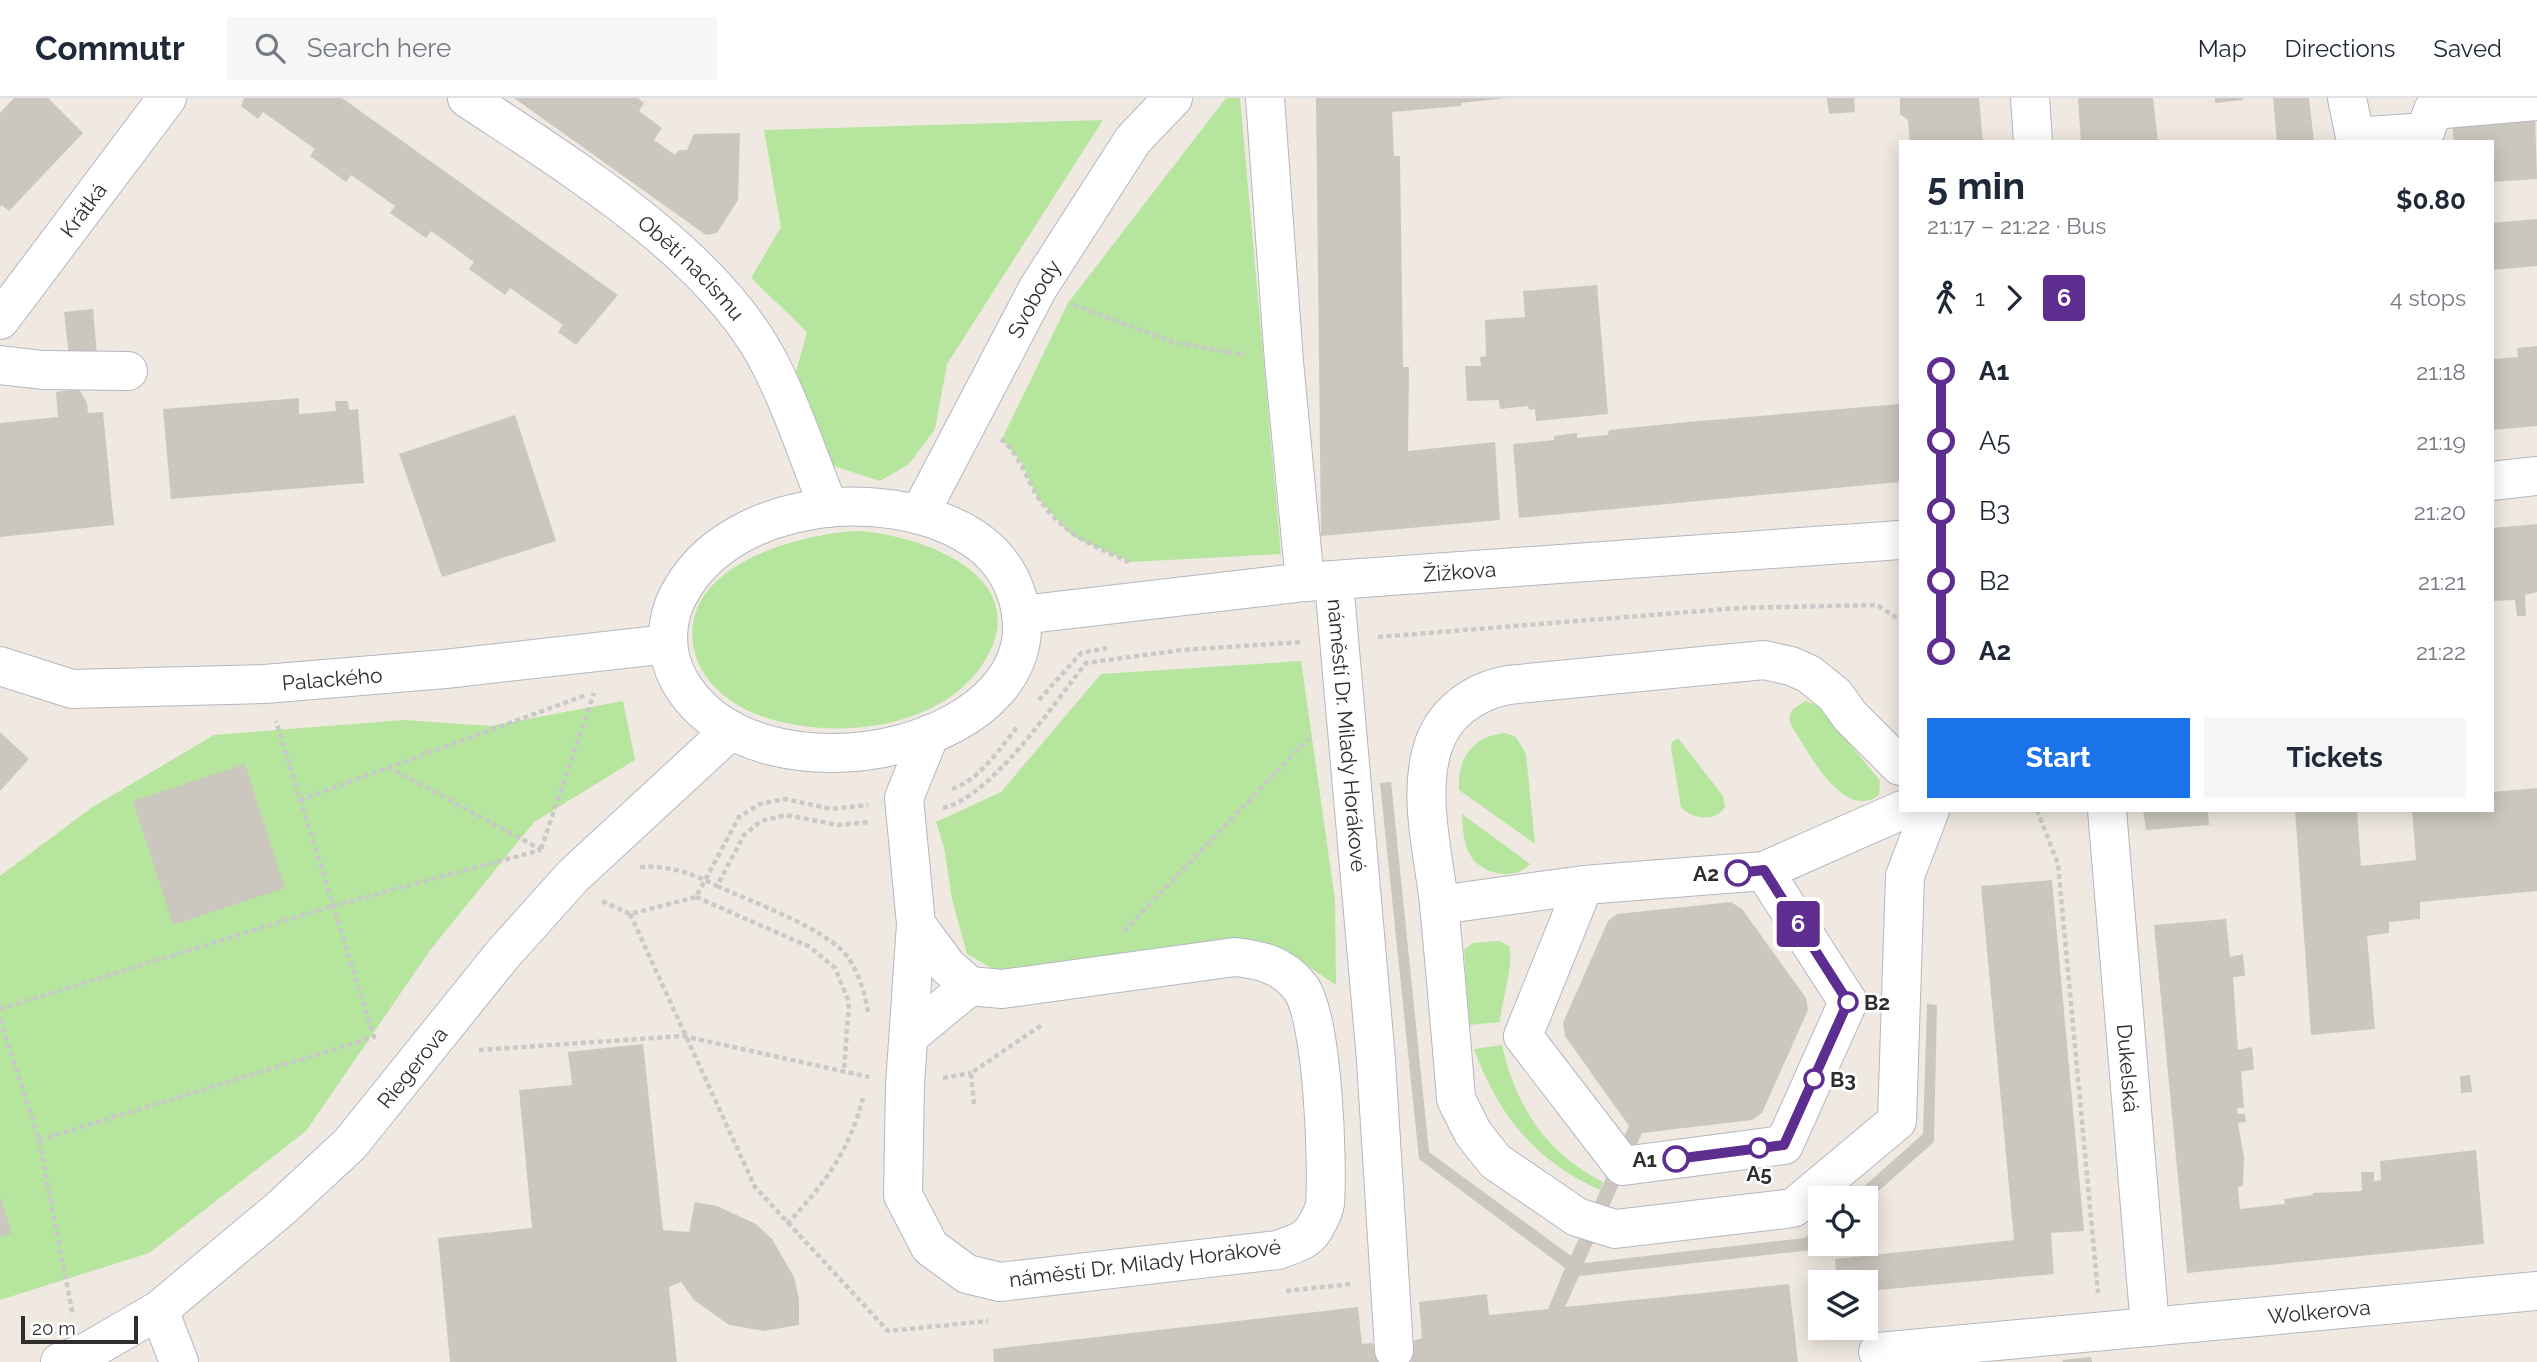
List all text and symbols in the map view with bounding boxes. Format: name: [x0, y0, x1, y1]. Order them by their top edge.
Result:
search box: [227, 17, 717, 80]
text: Commutr: [35, 29, 185, 68]
icon: search: [251, 29, 289, 67]
text: Search here: [307, 33, 451, 63]
text: Map: [2198, 34, 2247, 63]
text: Directions: [2285, 34, 2395, 63]
text: Saved: [2433, 34, 2502, 63]
text: 5 min: [1927, 163, 2025, 208]
street label: Krátká: [54, 178, 112, 242]
text: $0.80: [2396, 185, 2466, 215]
street label: Obětí nacismu: [633, 209, 750, 325]
text: 21:17 – 21:22 · Bus: [1927, 212, 2106, 239]
street label: Svobody: [1002, 255, 1066, 342]
icon: walk: [1927, 279, 1965, 317]
icon: forward: [1995, 279, 2033, 317]
text: 6: [2057, 283, 2071, 312]
text: 1: [1975, 284, 1985, 311]
text: 4 stops: [2390, 284, 2466, 311]
text: A1: [1979, 356, 2009, 386]
text: 21:18: [2416, 358, 2466, 385]
text: A5: [1979, 426, 2011, 456]
text: 21:19: [2417, 428, 2466, 455]
text: B3: [1979, 496, 2010, 526]
text: 21:20: [2414, 498, 2466, 525]
street label: Žižkova: [1422, 556, 1497, 586]
text: B2: [1979, 566, 2010, 596]
text: 21:21: [2418, 568, 2466, 595]
street label: náměstí Dr. Milady Horákové: [1323, 598, 1372, 873]
text: A2: [1979, 636, 2011, 666]
text: 21:22: [2416, 638, 2466, 665]
street label: Palackého: [281, 662, 383, 695]
button: Start: [1927, 718, 2190, 798]
button: Tickets: [2204, 718, 2466, 798]
marker: A2: [1725, 860, 1751, 886]
place label: A2: [1693, 861, 1719, 886]
line badge: 6: [1775, 901, 1821, 947]
text: 6: [1791, 909, 1805, 938]
place label: B2: [1864, 990, 1890, 1015]
marker: B2: [1838, 992, 1858, 1012]
street label: Riegerova: [372, 1021, 452, 1113]
street label: Dukelská: [2112, 1023, 2145, 1113]
place label: B3: [1830, 1067, 1856, 1092]
marker: B3: [1804, 1069, 1824, 1089]
marker: A5: [1749, 1138, 1769, 1158]
marker: A1: [1663, 1146, 1689, 1172]
place label: A1: [1633, 1147, 1657, 1172]
place label: A5: [1746, 1161, 1772, 1186]
map controls: [1808, 1186, 1878, 1340]
button: locate: [1808, 1186, 1878, 1256]
street label: náměstí Dr. Milady Horákové: [1008, 1234, 1282, 1292]
button: layers: [1808, 1270, 1878, 1340]
street label: Wolkerova: [2267, 1294, 2372, 1328]
scale bar: [21, 1313, 138, 1345]
text: 20 m: [32, 1317, 76, 1339]

